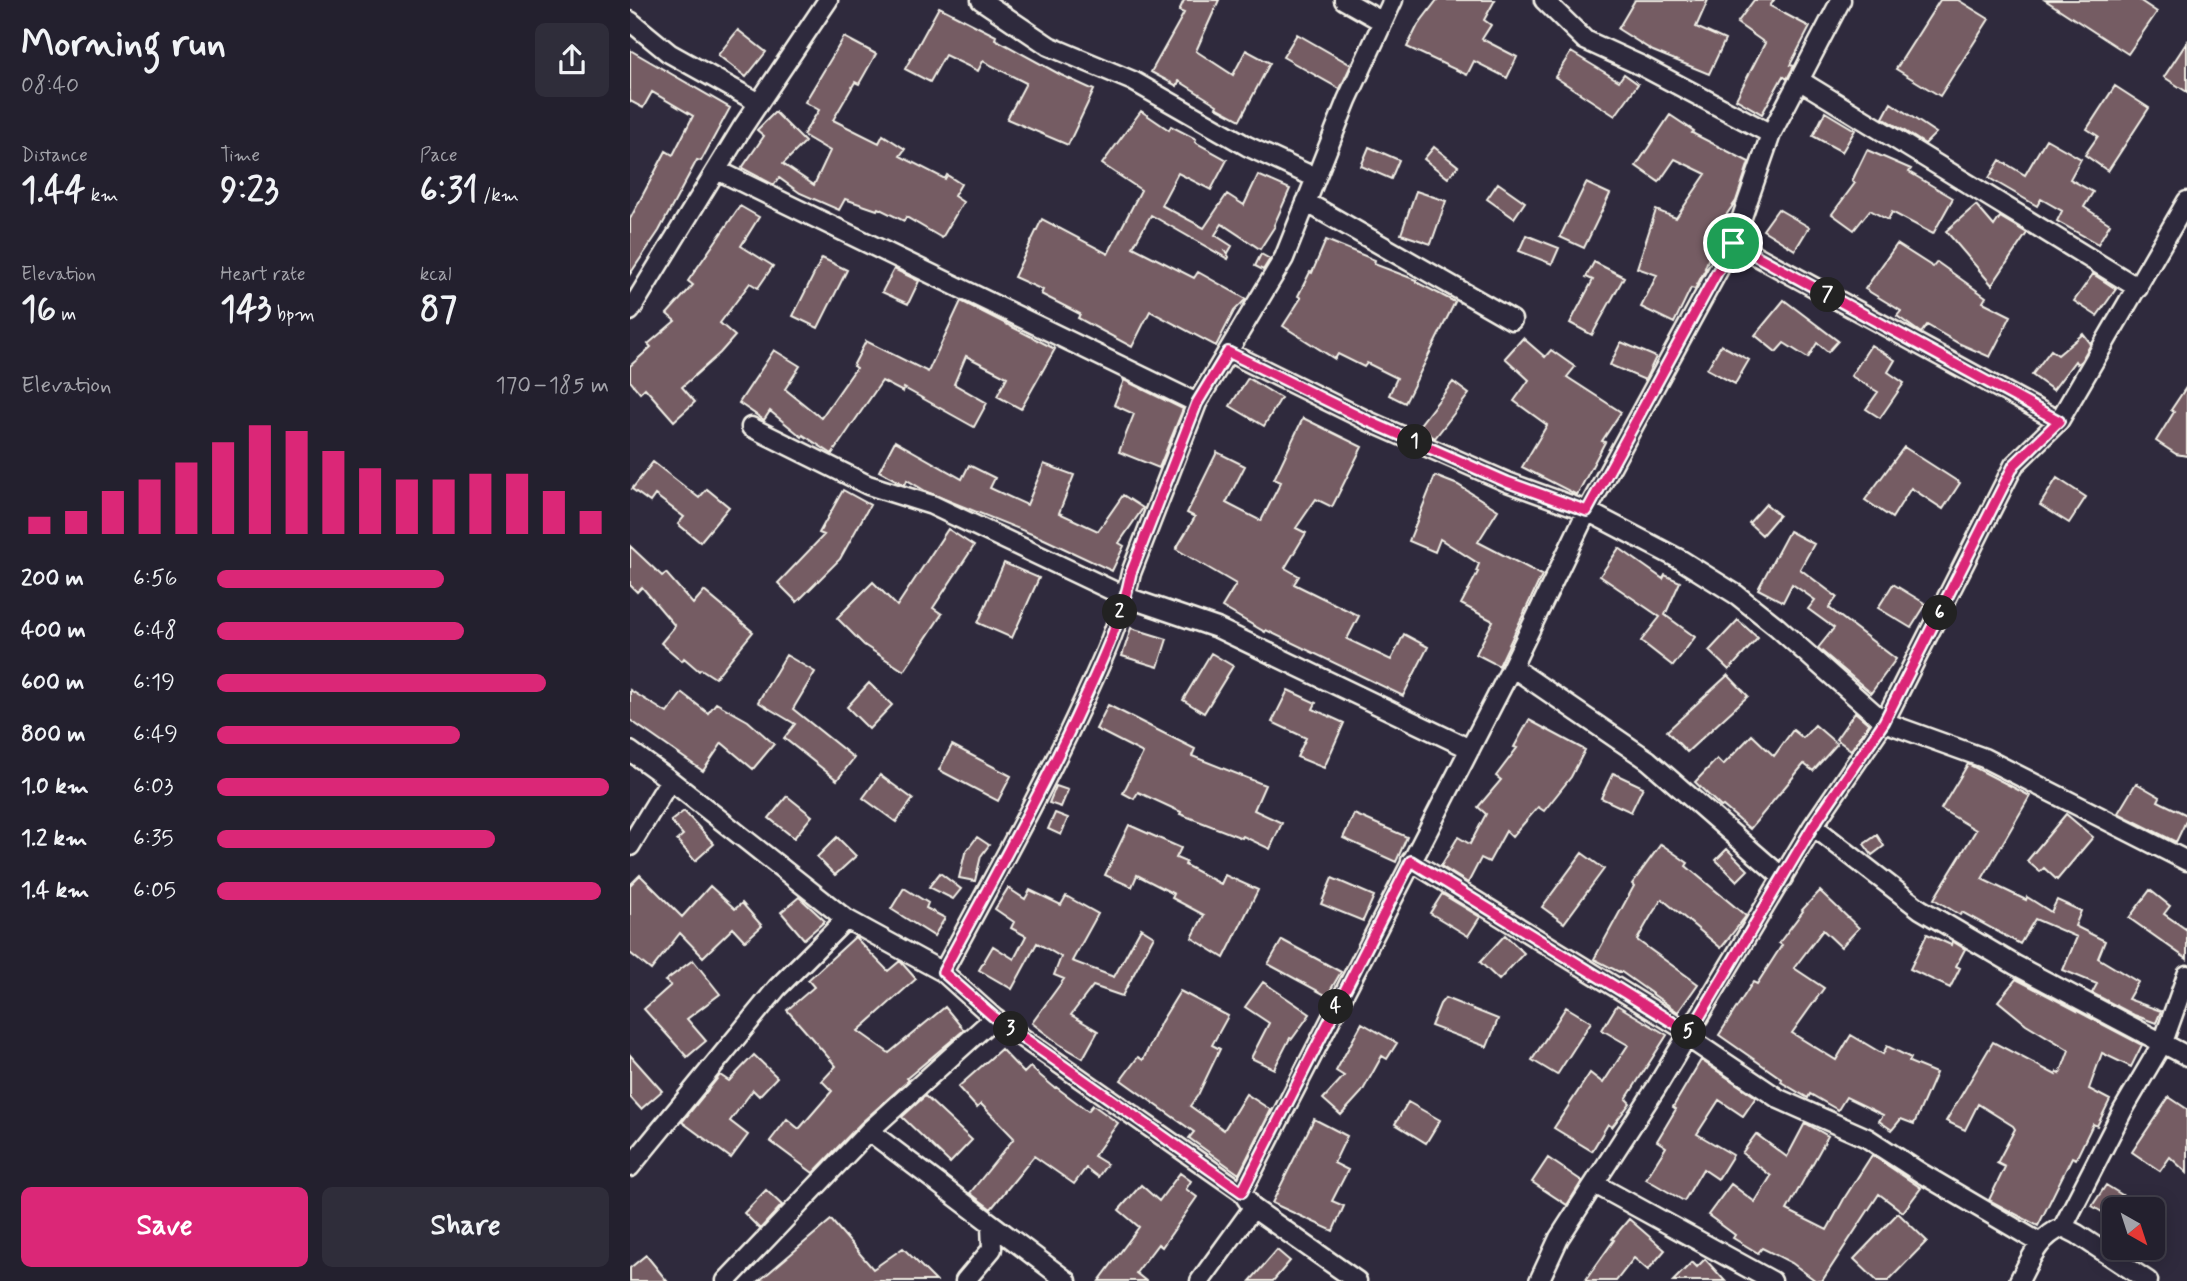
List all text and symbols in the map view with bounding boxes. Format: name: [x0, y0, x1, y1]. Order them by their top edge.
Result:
text: Morning run: [21, 20, 226, 69]
button: share: [535, 23, 609, 97]
text: 08:40: [21, 71, 79, 101]
text: Distance: [21, 143, 88, 168]
text: Time: [220, 143, 260, 168]
text: Pace: [420, 143, 457, 168]
text: 1.44: [21, 168, 86, 214]
text: 9:23: [220, 168, 279, 214]
text: 6:31: [420, 168, 478, 214]
text: km: [86, 183, 118, 208]
text: /km: [478, 183, 519, 208]
pin: [1703, 213, 1763, 273]
icon: arrive: [1714, 224, 1752, 262]
text: Elevation: [21, 262, 96, 287]
text: Heart rate: [220, 262, 306, 287]
text: kcal: [420, 262, 452, 287]
pin: 7: [1810, 278, 1846, 312]
text: 7: [1822, 282, 1833, 307]
text: 16: [21, 287, 56, 333]
text: 143: [220, 287, 272, 333]
text: 87: [420, 287, 457, 333]
text: m: [56, 302, 76, 327]
text: bpm: [272, 302, 315, 327]
text: Elevation: [21, 371, 112, 401]
text: 170–185 m: [495, 371, 609, 401]
pin: 1: [1398, 424, 1432, 460]
text: 1: [1410, 429, 1419, 454]
text: 200 m: [21, 564, 84, 594]
text: 6:56: [133, 564, 177, 594]
pin: 2: [1102, 594, 1138, 630]
pin: 6: [1922, 596, 1958, 630]
text: 2: [1115, 599, 1124, 624]
text: 6: [1935, 600, 1944, 625]
text: 400 m: [21, 616, 86, 646]
text: 6:48: [133, 616, 177, 646]
text: 600 m: [21, 668, 84, 698]
text: 6:19: [133, 668, 175, 698]
text: 800 m: [21, 720, 85, 750]
text: 6:49: [133, 720, 178, 750]
text: 1.0 km: [21, 772, 89, 802]
text: 6:03: [133, 772, 174, 802]
text: 1.2 km: [21, 824, 87, 854]
text: 6:35: [133, 824, 174, 854]
text: 1.4 km: [21, 876, 89, 906]
text: 6:05: [133, 876, 176, 906]
pin: 4: [1318, 990, 1354, 1024]
text: 4: [1330, 994, 1341, 1019]
pin: 3: [994, 1012, 1028, 1046]
pin: 5: [1672, 1014, 1706, 1050]
text: 3: [1006, 1016, 1015, 1041]
text: 5: [1683, 1019, 1694, 1044]
button: Save: [21, 1187, 308, 1267]
button: Share: [322, 1187, 609, 1267]
north arrow: [2102, 1197, 2165, 1260]
map controls: [2102, 1197, 2165, 1260]

